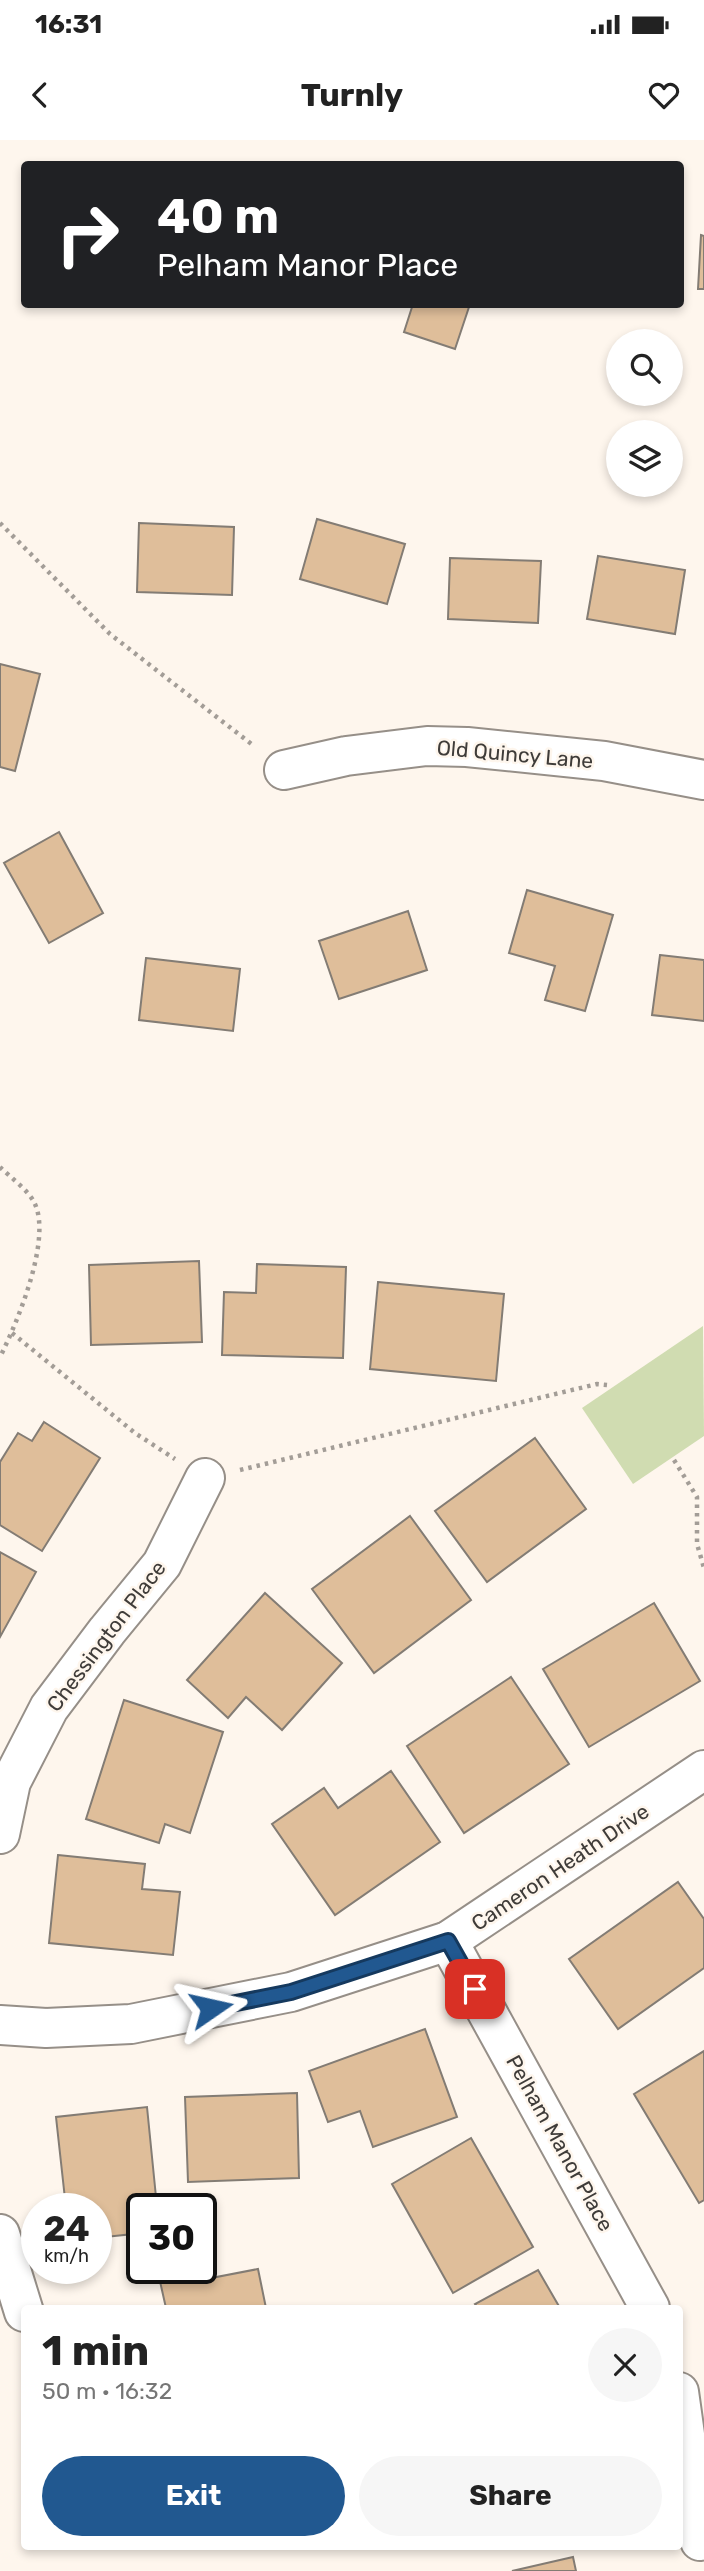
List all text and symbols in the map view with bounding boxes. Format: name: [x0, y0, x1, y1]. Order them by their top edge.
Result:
text: 16:31: [35, 9, 102, 40]
icon: back: [21, 76, 59, 114]
text: Turnly: [301, 76, 403, 114]
icon: heart: [645, 76, 683, 114]
text: 40 m: [157, 187, 279, 245]
icon: right: [42, 189, 133, 280]
text: Pelham Manor Place: [157, 246, 458, 284]
map controls: [606, 329, 683, 497]
button: search: [606, 329, 683, 406]
button: layers: [606, 420, 683, 497]
street label: Old Quincy Lane: [436, 735, 594, 773]
street label: Chessington Place: [41, 1556, 171, 1716]
street label: Cameron Heath Drive: [467, 1798, 653, 1936]
pin: [445, 1959, 505, 2019]
icon: arrive: [456, 1970, 494, 2008]
position arrow: [174, 1971, 248, 2045]
street label: Pelham Manor Place: [501, 2051, 619, 2235]
speed limit sign: 30: [126, 2193, 217, 2284]
text: 24: [43, 2208, 90, 2250]
text: km/h: [44, 2245, 89, 2267]
text: 1 min: [42, 2326, 149, 2376]
button: close: [588, 2328, 662, 2402]
text: 50 m · 16:32: [42, 2377, 172, 2405]
button: Exit: [42, 2456, 345, 2536]
button: Share: [359, 2456, 662, 2536]

